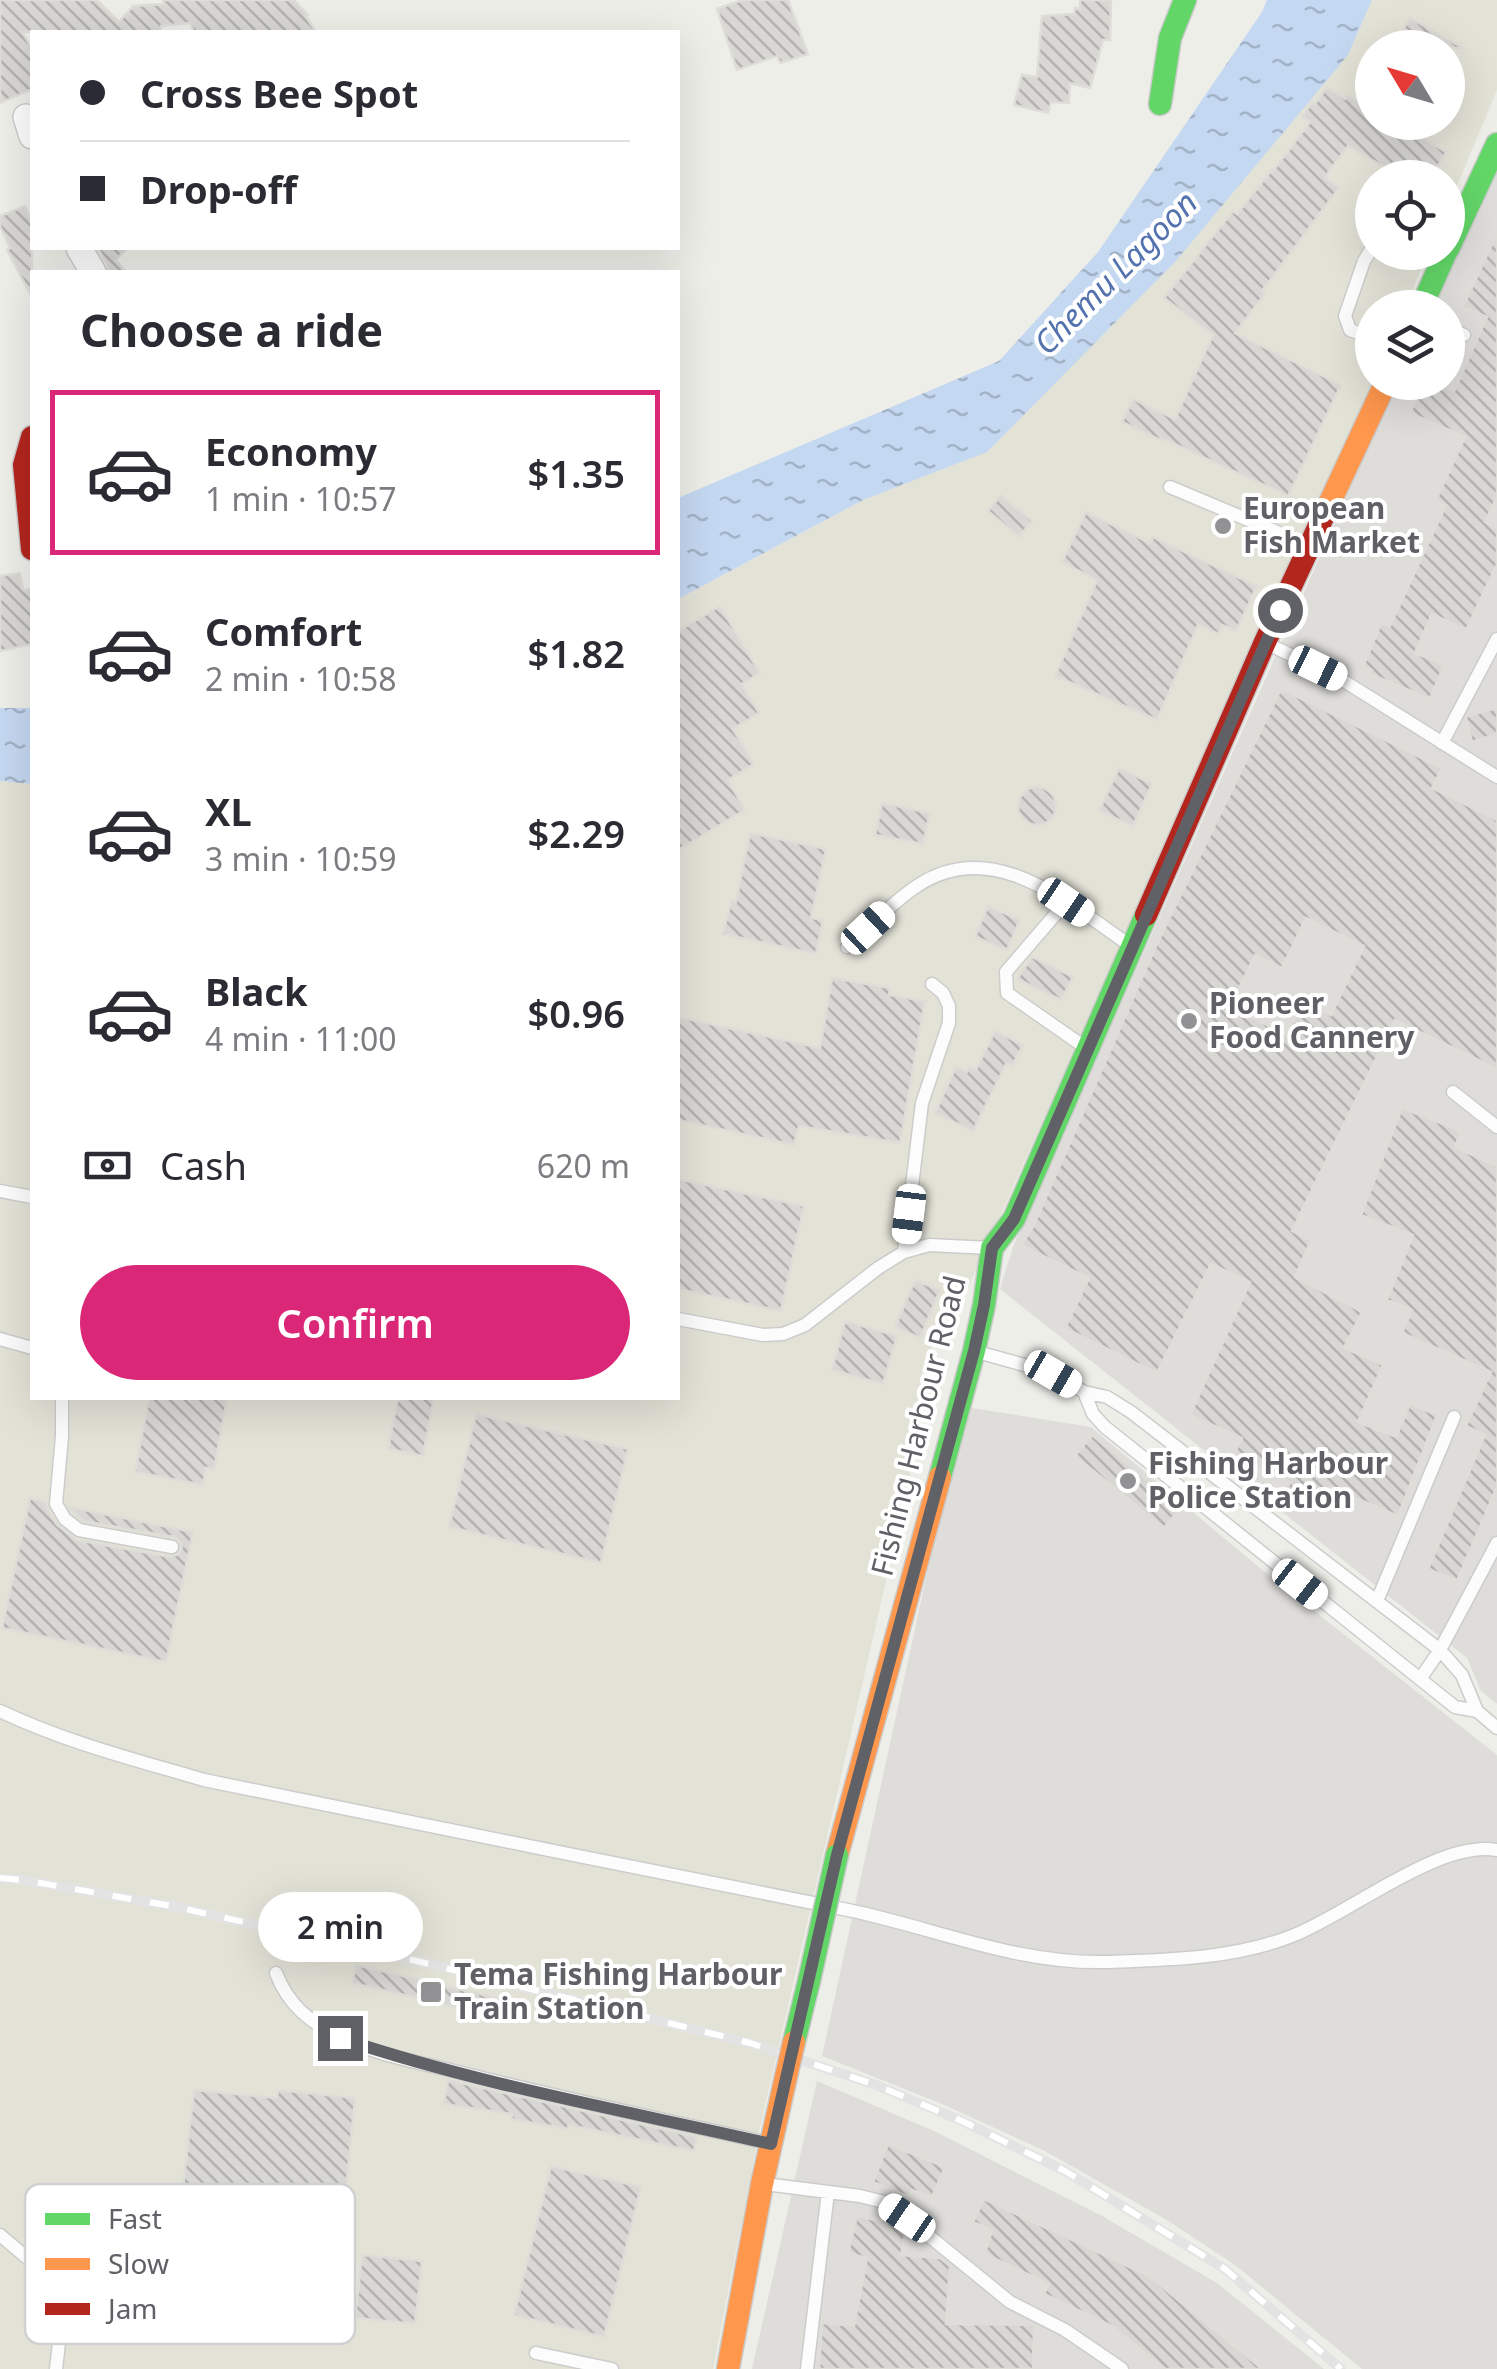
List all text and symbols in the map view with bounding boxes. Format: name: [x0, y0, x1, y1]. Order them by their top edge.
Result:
north arrow: [1355, 30, 1465, 140]
map controls: [1355, 30, 1465, 400]
text: Cross Bee Spot: [140, 67, 418, 119]
button: locate: [1355, 160, 1465, 270]
text: Drop-off: [140, 163, 297, 215]
water label: Chemu Lagoon: [1024, 181, 1206, 363]
button: layers: [1355, 290, 1465, 400]
text: Choose a ride: [80, 299, 383, 360]
text: Economy: [205, 425, 377, 477]
icon: car: [85, 428, 175, 518]
text: $1.35: [528, 447, 625, 499]
text: 1 min · 10:57: [205, 477, 397, 520]
place label: European Fish Market: [1243, 487, 1420, 562]
marker: European Fish Market: [1212, 515, 1234, 537]
route start: [1258, 588, 1303, 633]
text: Comfort: [205, 605, 362, 657]
icon: car: [85, 608, 175, 698]
text: $1.82: [528, 627, 625, 679]
car: [1284, 641, 1352, 695]
text: 2 min · 10:58: [205, 657, 397, 700]
text: XL: [205, 785, 252, 837]
icon: car: [85, 788, 175, 878]
text: $2.29: [528, 807, 625, 859]
text: 3 min · 10:59: [205, 837, 397, 880]
car: [1033, 873, 1099, 931]
car: [836, 897, 900, 959]
text: Black: [205, 965, 308, 1017]
icon: car: [85, 968, 175, 1058]
place label: Pioneer Food Cannery: [1209, 982, 1415, 1057]
text: $0.96: [528, 987, 625, 1039]
marker: Pioneer Food Cannery: [1178, 1010, 1200, 1032]
text: 4 min · 11:00: [205, 1017, 397, 1060]
icon: cash: [80, 1138, 135, 1193]
text: Cash: [160, 1139, 247, 1191]
text: 620 m: [537, 1144, 630, 1187]
car: [890, 1182, 928, 1246]
button: Confirm: [80, 1265, 630, 1380]
street label: Fishing Harbour Road: [860, 1271, 975, 1580]
car: [1020, 1346, 1086, 1402]
place label: Fishing Harbour Police Station: [1148, 1442, 1389, 1517]
marker: Fishing Harbour Police Station: [1117, 1470, 1139, 1492]
car: [1267, 1554, 1333, 1614]
callout: 2 min: [258, 1893, 422, 1963]
text: 2 min: [297, 1905, 384, 1948]
place label: Tema Fishing Harbour Train Station: [454, 1953, 783, 2028]
marker: Tema Fishing Harbour Train Station: [418, 1979, 444, 2005]
route end: [318, 2016, 363, 2061]
legend: [25, 2184, 355, 2344]
car: [874, 2189, 940, 2247]
text: Fast: [108, 2199, 162, 2237]
text: Slow: [108, 2244, 169, 2282]
text: Jam: [105, 2289, 158, 2327]

